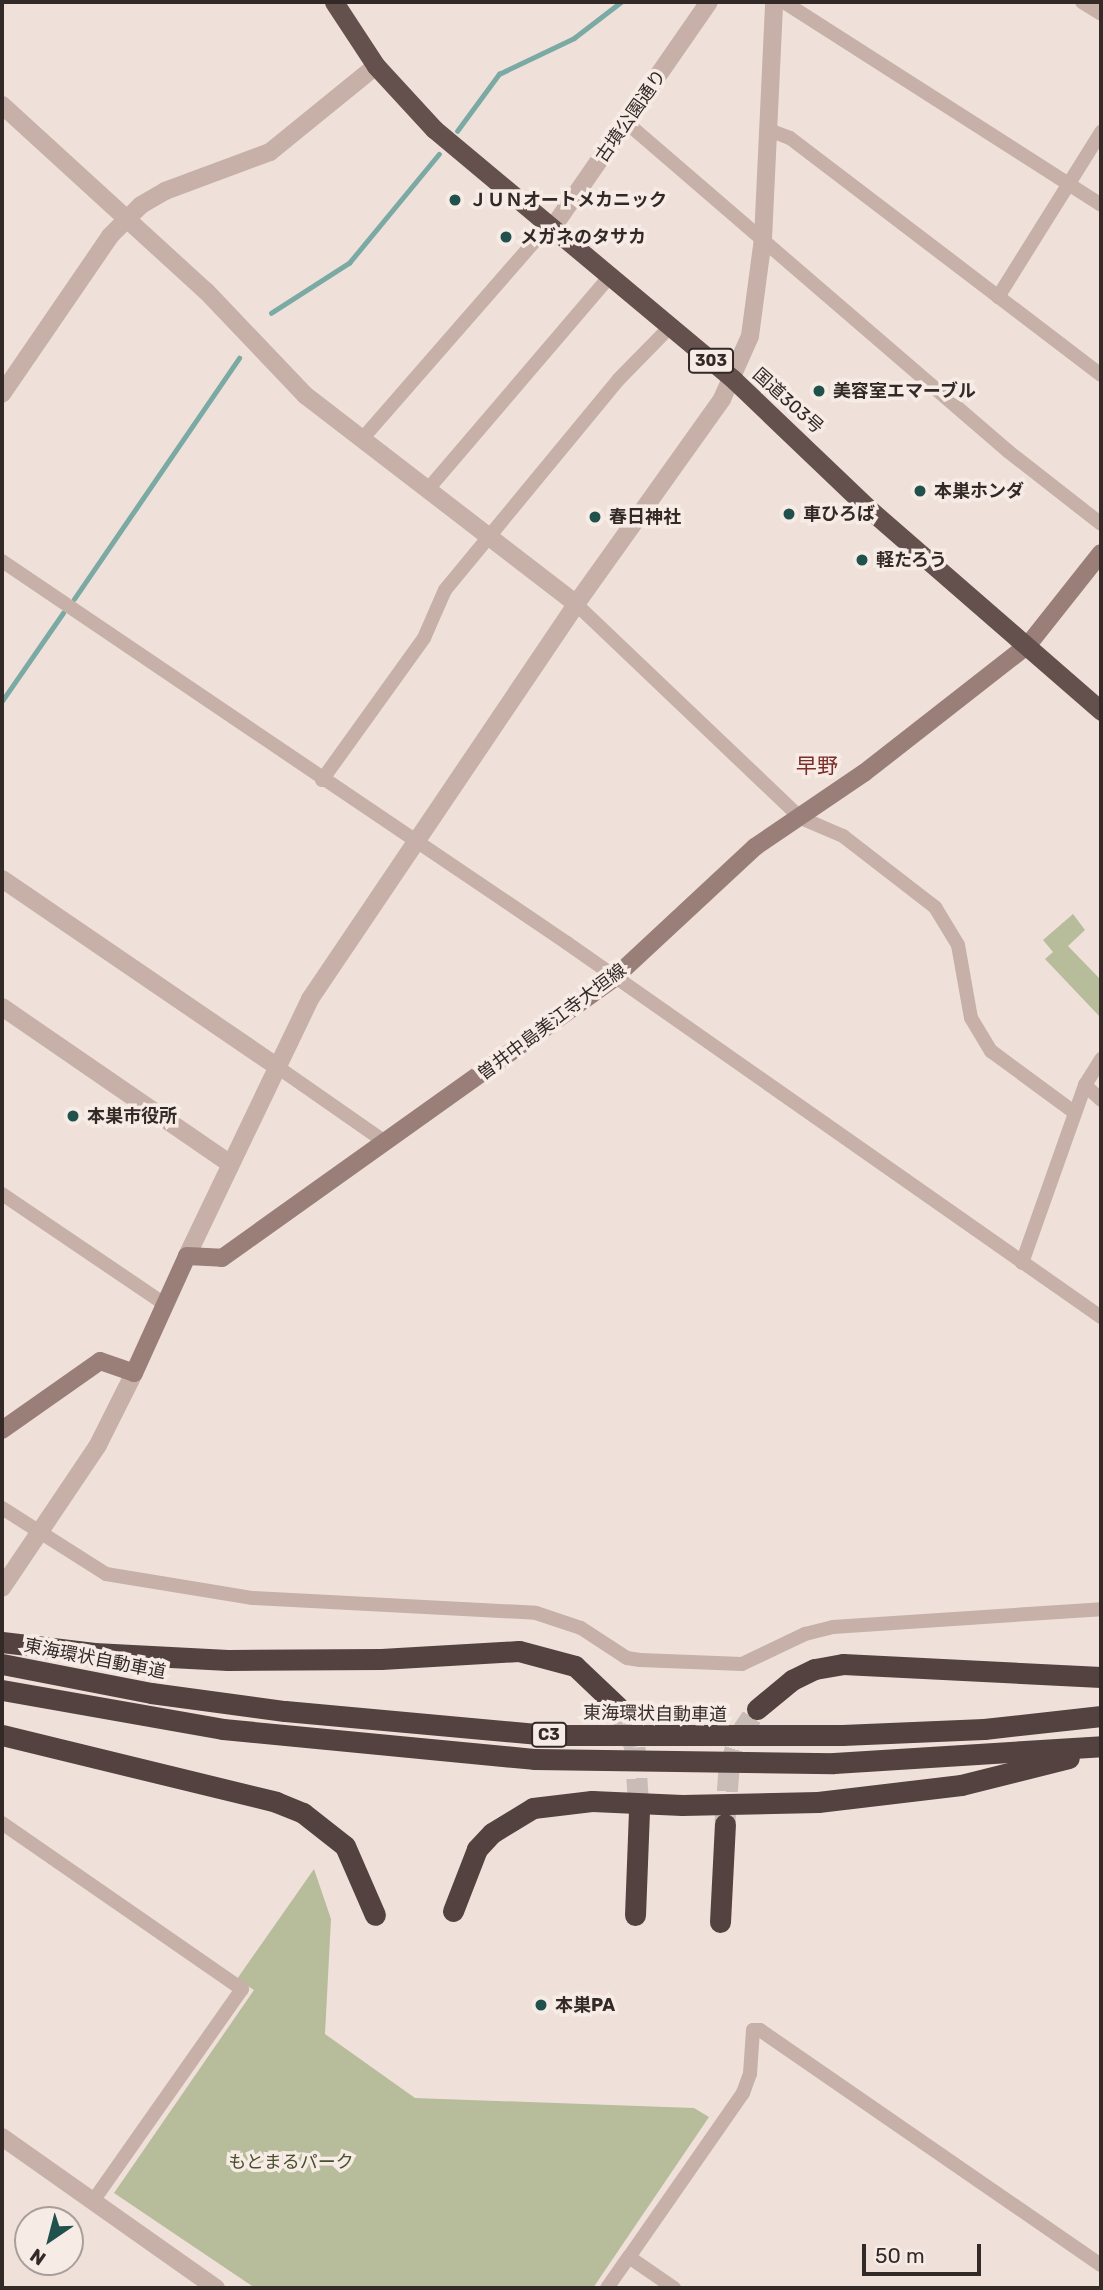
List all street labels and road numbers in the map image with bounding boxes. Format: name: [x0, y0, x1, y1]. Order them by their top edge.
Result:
street label: 古墳公園通り: [591, 66, 671, 166]
road number: 303: [686, 348, 736, 374]
street label: 国道303号: [748, 364, 828, 438]
street label: 曽井中島美江寺大垣線: [474, 959, 630, 1085]
street label: 東海環状自動車道: [22, 1635, 168, 1683]
street label: 東海環状自動車道: [583, 1702, 727, 1726]
road number: C3: [530, 1722, 568, 1748]

